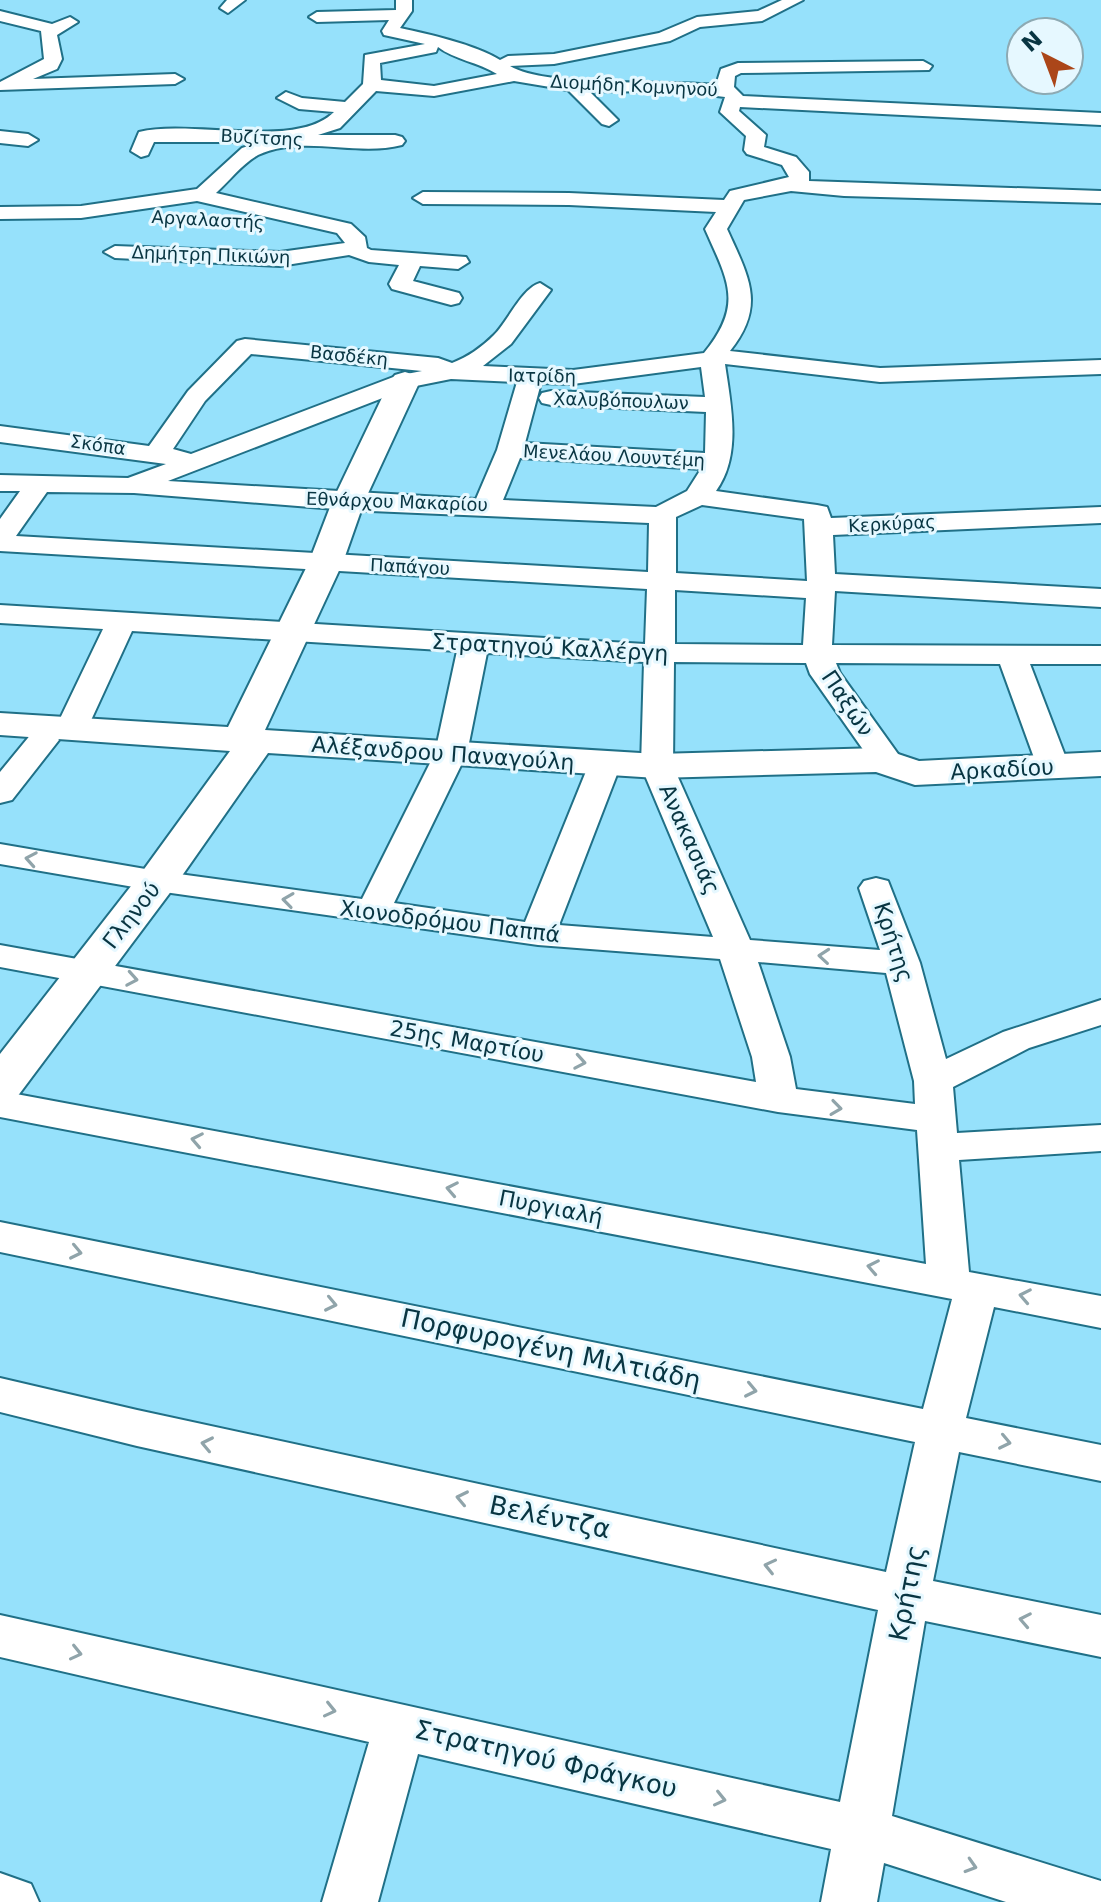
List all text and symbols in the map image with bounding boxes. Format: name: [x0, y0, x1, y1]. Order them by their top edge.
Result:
north arrow: [1005, 16, 1085, 96]
text: N: [1017, 26, 1047, 57]
street label: Διομήδη Κομνηνού: [550, 71, 718, 100]
street label: Βυζίτσης: [220, 125, 304, 150]
street label: Αργαλαστής: [151, 206, 265, 233]
street label: Δημήτρη Πικιώνη: [131, 241, 291, 268]
street label: Βασδέκη: [309, 341, 389, 370]
street label: Ιατρίδη: [508, 364, 576, 387]
street label: Χαλυβόπουλων: [553, 388, 689, 413]
street label: Σκόπα: [69, 430, 127, 459]
street label: Μενελάου Λουντέμη: [523, 440, 705, 471]
street label: Εθνάρχου Μακαρίου: [306, 488, 488, 515]
street label: Κερκύρας: [848, 511, 936, 536]
street label: Παπάγου: [369, 554, 451, 579]
street label: Στρατηγού Καλλέργη: [431, 629, 669, 666]
street label: Παξών: [817, 666, 879, 741]
street label: Αλέξανδρου Παναγούλη: [311, 732, 575, 775]
street label: Αρκαδίου: [950, 754, 1054, 785]
street label: Ανακασιάς: [654, 780, 725, 898]
one-way arrow: [24, 852, 38, 869]
street label: Γληνού: [98, 877, 165, 954]
one-way arrow: [281, 891, 294, 908]
street label: Χιονοδρόμου Παππά: [338, 896, 562, 947]
street label: Κρήτης: [869, 899, 918, 985]
one-way arrow: [817, 948, 830, 965]
one-way arrow: [125, 970, 139, 987]
street label: 25ης Μαρτίου: [388, 1016, 546, 1067]
one-way arrow: [573, 1053, 587, 1070]
one-way arrow: [829, 1099, 843, 1116]
one-way arrow: [190, 1132, 204, 1149]
one-way arrow: [445, 1181, 459, 1198]
street label: Πυργιαλή: [497, 1185, 605, 1230]
one-way arrow: [69, 1243, 83, 1260]
one-way arrow: [866, 1260, 879, 1277]
one-way arrow: [1019, 1289, 1032, 1306]
one-way arrow: [324, 1295, 337, 1312]
street label: Πορφυρογένη Μιλτιάδη: [398, 1303, 704, 1395]
one-way arrow: [744, 1380, 757, 1397]
one-way arrow: [998, 1433, 1011, 1450]
one-way arrow: [201, 1436, 214, 1453]
one-way arrow: [455, 1490, 469, 1507]
street label: Βελέντζα: [487, 1490, 613, 1544]
street label: Κρήτης: [883, 1542, 931, 1644]
one-way arrow: [764, 1558, 778, 1575]
one-way arrow: [1018, 1613, 1031, 1630]
one-way arrow: [69, 1644, 82, 1661]
one-way arrow: [322, 1701, 336, 1718]
street label: Στρατηγού Φράγκου: [412, 1714, 680, 1804]
one-way arrow: [712, 1790, 726, 1807]
one-way arrow: [963, 1857, 977, 1873]

